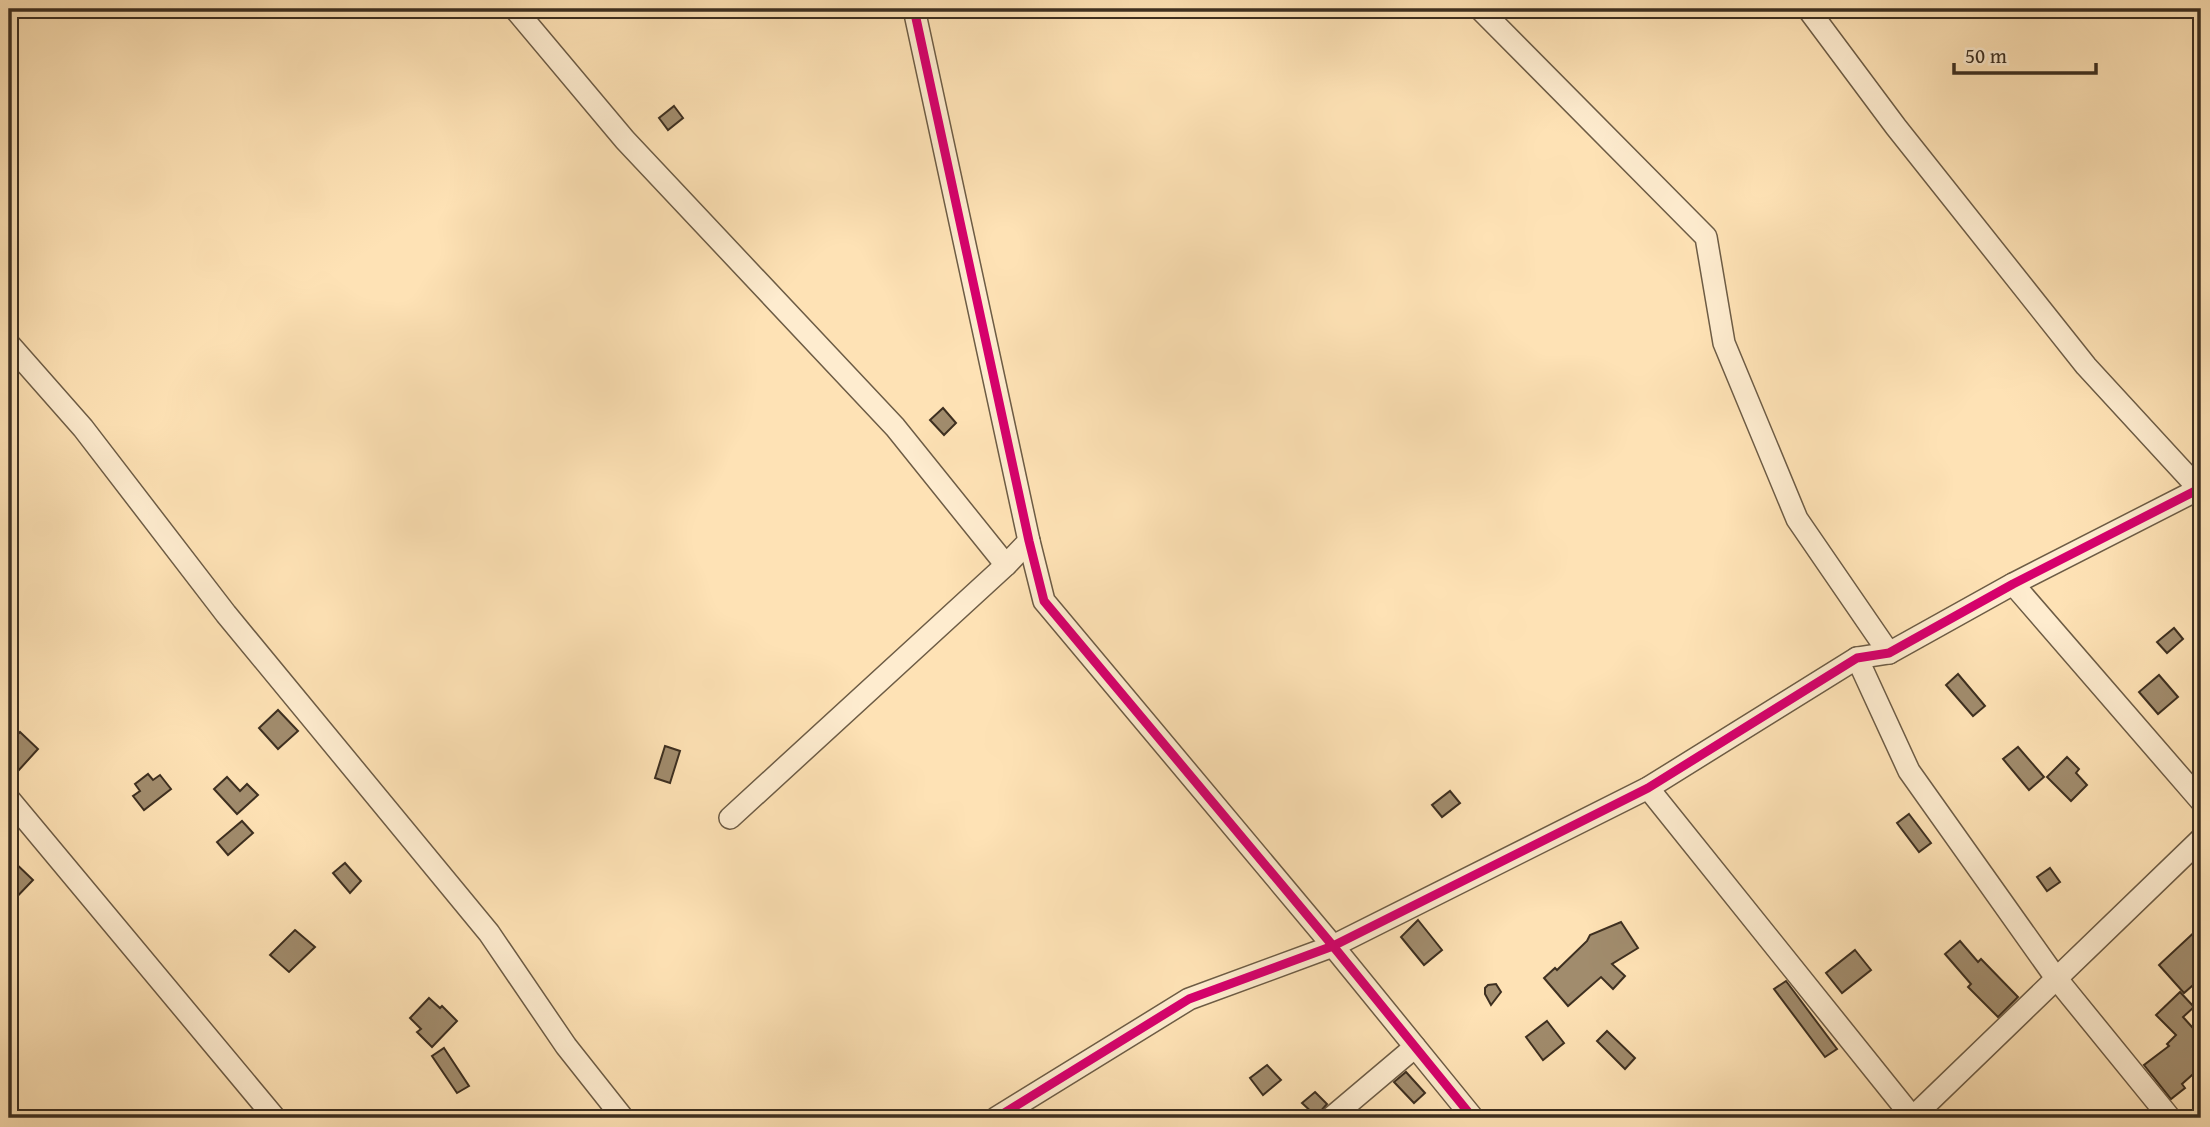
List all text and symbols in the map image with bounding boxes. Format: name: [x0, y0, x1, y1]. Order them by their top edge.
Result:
scale bar: [1954, 32, 2096, 76]
text: 50 m: [1965, 40, 2007, 71]

